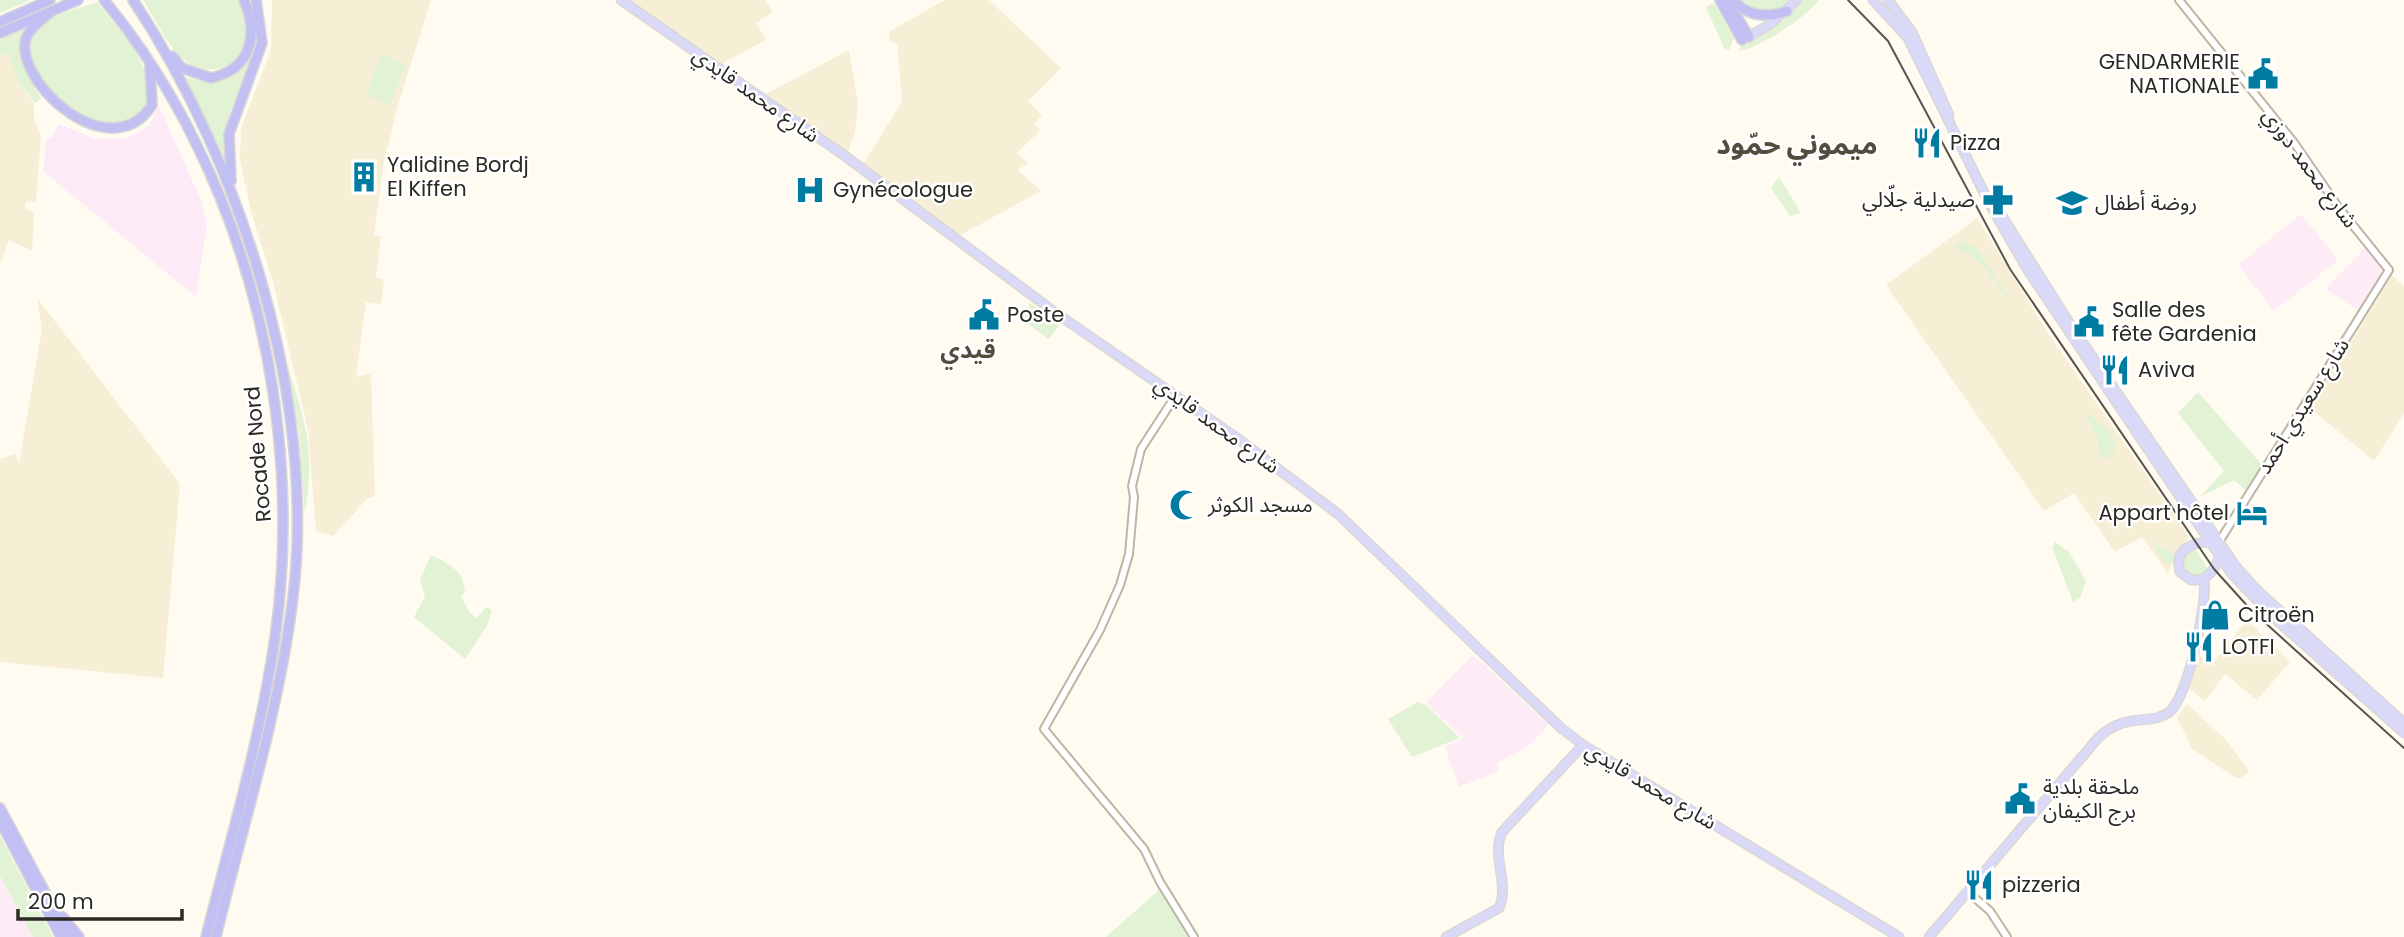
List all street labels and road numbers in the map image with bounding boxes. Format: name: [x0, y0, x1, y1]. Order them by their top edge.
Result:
street label: شارع محمد قايدي: [686, 40, 826, 151]
street label: شارع محمد دوزي: [2254, 102, 2365, 235]
street label: شارع سعيدي أحمد: [2249, 332, 2358, 480]
street label: شارع محمد قايدي: [1147, 369, 1286, 482]
street label: Rocade Nord: [237, 385, 278, 523]
street label: شارع محمد قايدي: [1579, 735, 1722, 838]

